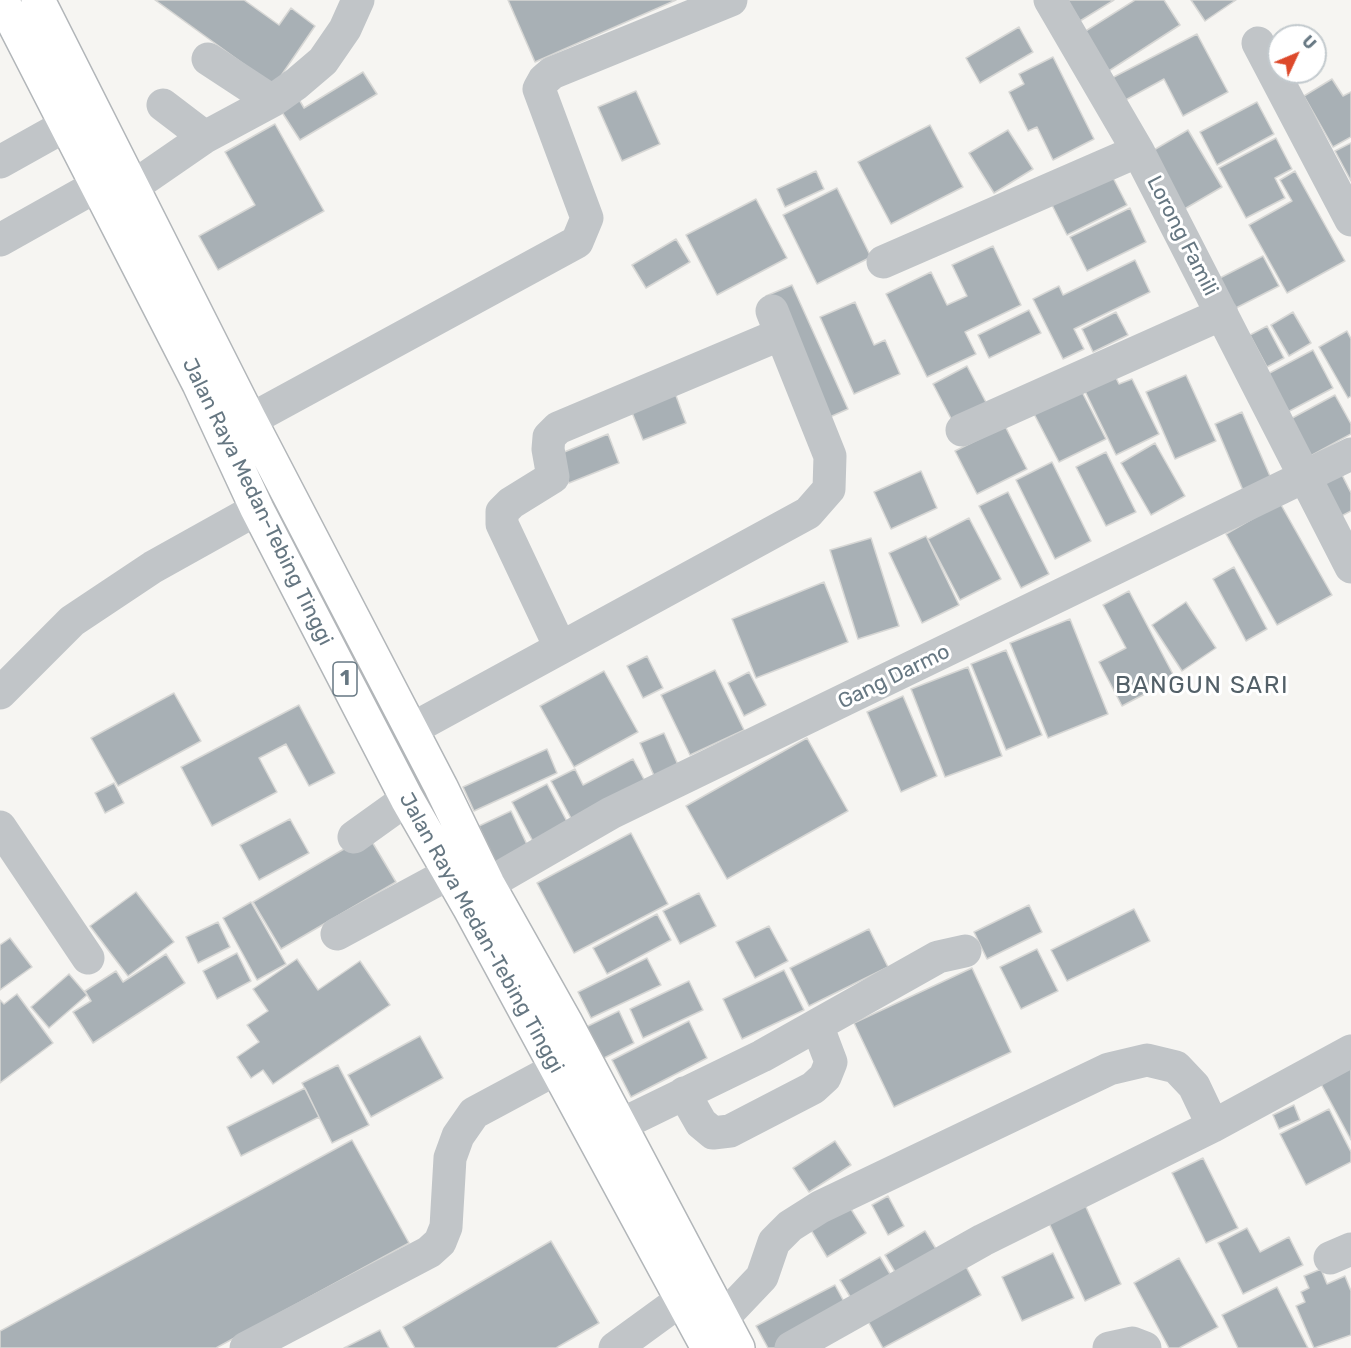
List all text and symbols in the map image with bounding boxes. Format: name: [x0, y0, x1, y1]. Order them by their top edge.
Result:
north arrow: [1267, 24, 1327, 84]
text: U: [1298, 32, 1320, 53]
street label: Lorong Famili: [1141, 172, 1223, 300]
street label: Jalan Raya Medan-Tebing Tinggi: [176, 354, 338, 650]
street label: Gang Darmo: [834, 639, 954, 715]
road number: 1: [333, 662, 357, 696]
district label: BANGUN SARI: [1115, 672, 1289, 700]
street label: Jalan Raya Medan-Tebing Tinggi: [393, 789, 569, 1077]

